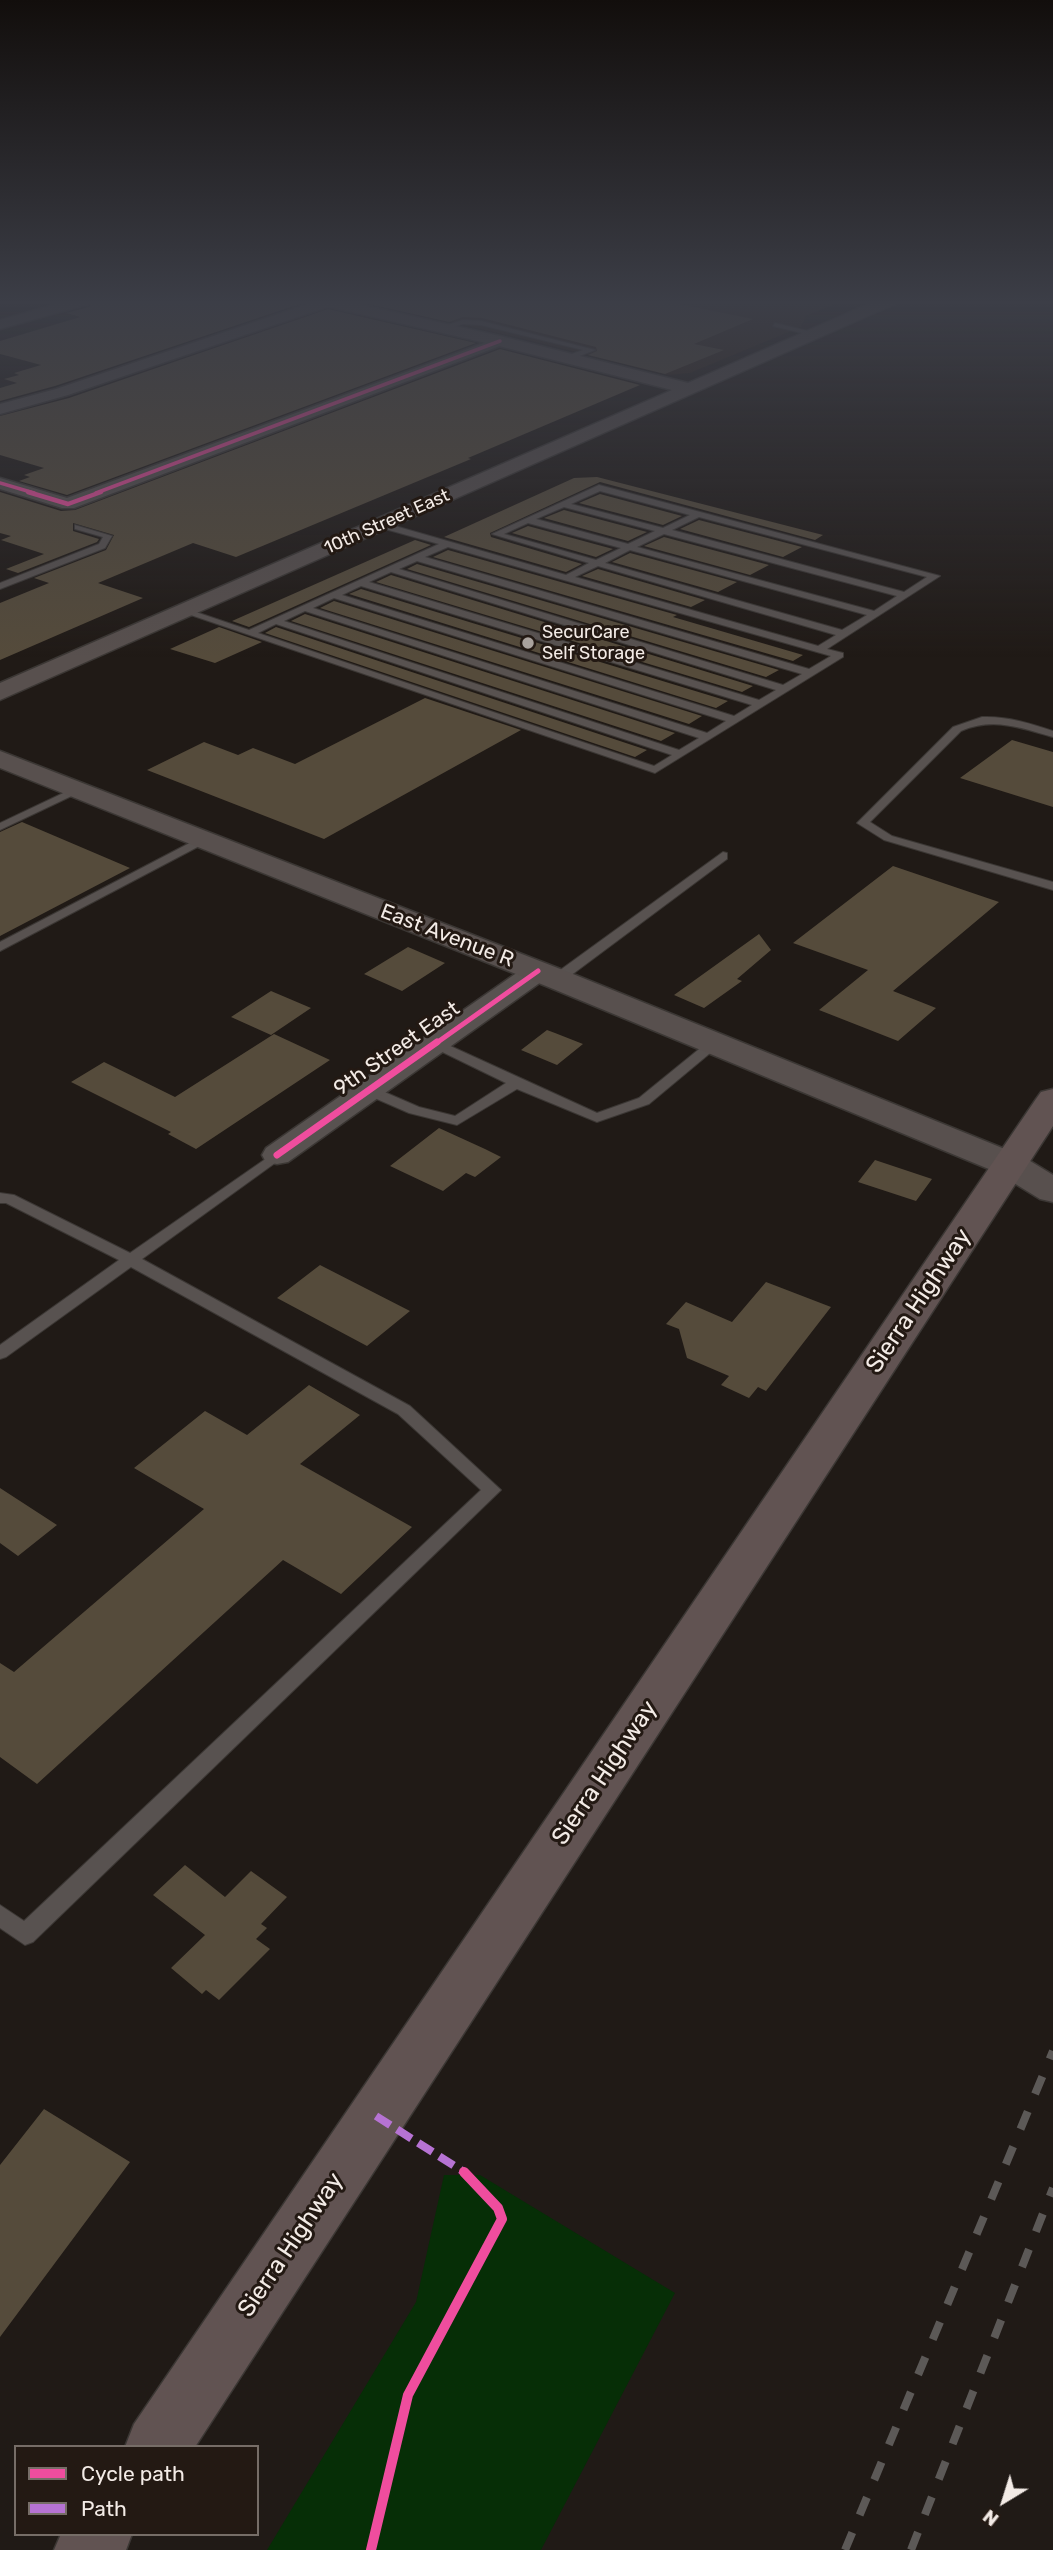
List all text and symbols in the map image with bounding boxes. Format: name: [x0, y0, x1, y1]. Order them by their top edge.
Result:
street label: 10th Street East: [321, 485, 453, 559]
place label: SecurCare Self Storage: [542, 622, 645, 664]
marker: SecurCare Self Storage: [520, 635, 536, 651]
street label: East Avenue R: [377, 899, 517, 973]
street label: 9th Street East: [329, 996, 465, 1102]
street label: Sierra Highway: [860, 1223, 978, 1379]
street label: Sierra Highway: [546, 1695, 664, 1851]
street label: Sierra Highway: [232, 2167, 350, 2323]
legend: [14, 2445, 259, 2536]
text: Cycle path: [81, 2461, 185, 2486]
north arrow: [969, 2466, 1039, 2536]
text: Path: [81, 2496, 127, 2521]
text: N: [978, 2505, 1003, 2531]

